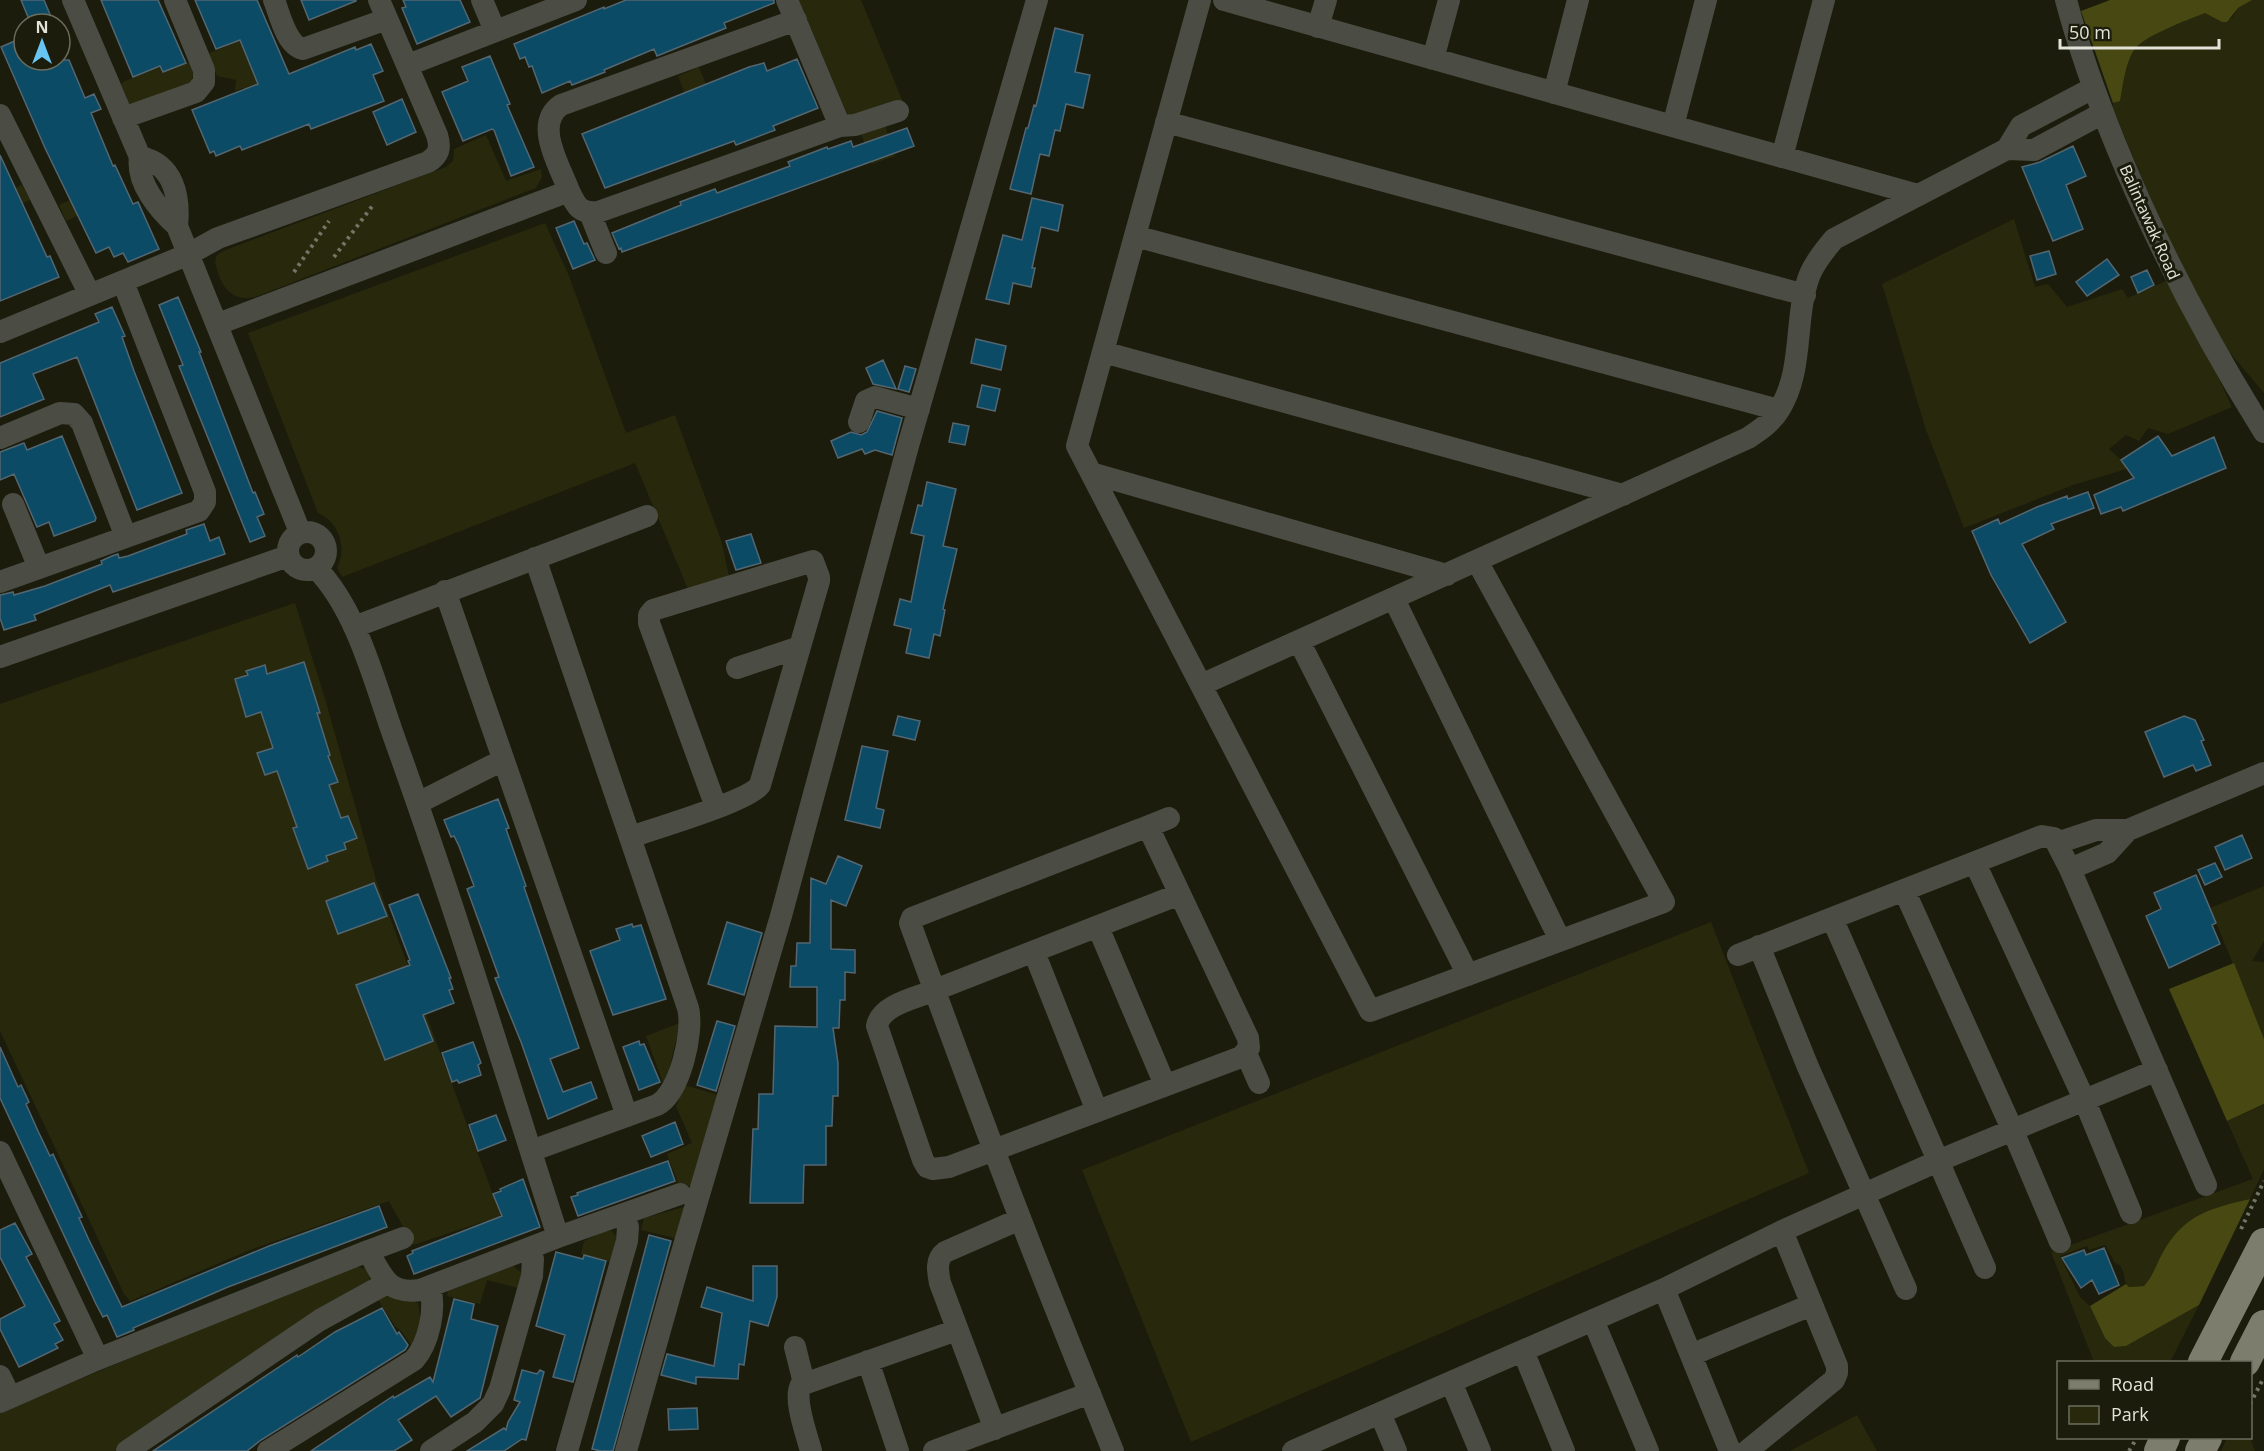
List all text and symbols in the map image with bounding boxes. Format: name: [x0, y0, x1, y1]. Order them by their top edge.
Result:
north arrow: [12, 12, 72, 72]
scale bar: [2060, 12, 2219, 50]
text: N: [35, 16, 49, 38]
text: 50 m: [2069, 20, 2111, 44]
street label: Balintawak Road: [2115, 161, 2185, 283]
legend: [2057, 1361, 2252, 1439]
text: Road: [2111, 1372, 2154, 1396]
text: Park: [2111, 1402, 2149, 1426]

